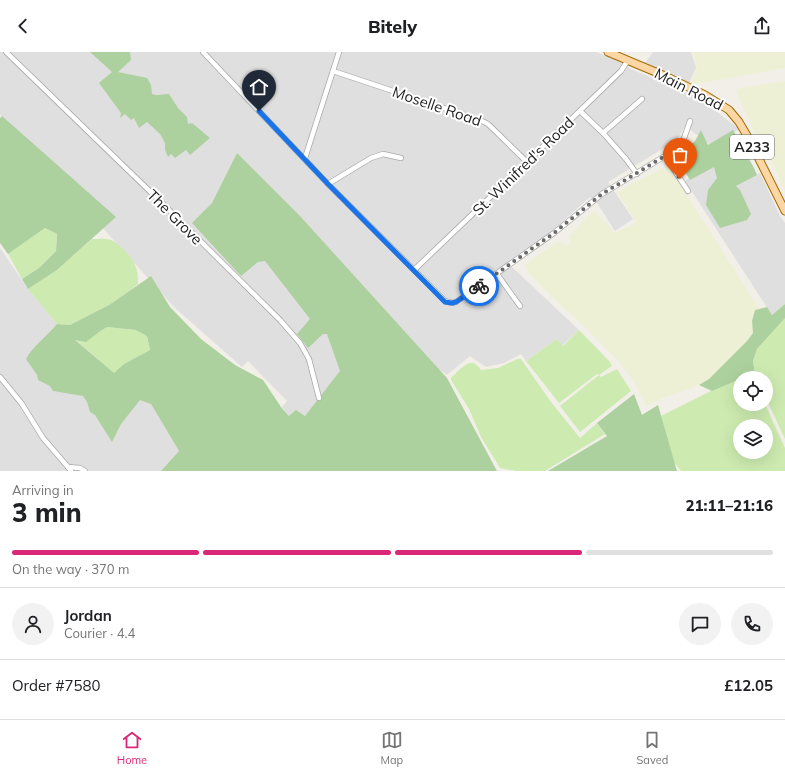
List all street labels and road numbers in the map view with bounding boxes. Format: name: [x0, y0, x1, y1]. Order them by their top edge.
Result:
street label: Main Road: [651, 64, 727, 114]
street label: Moselle Road: [390, 82, 484, 130]
street label: St. Winifred's Road: [468, 113, 578, 219]
road number: A233: [730, 135, 774, 159]
street label: The Grove: [143, 185, 207, 249]

